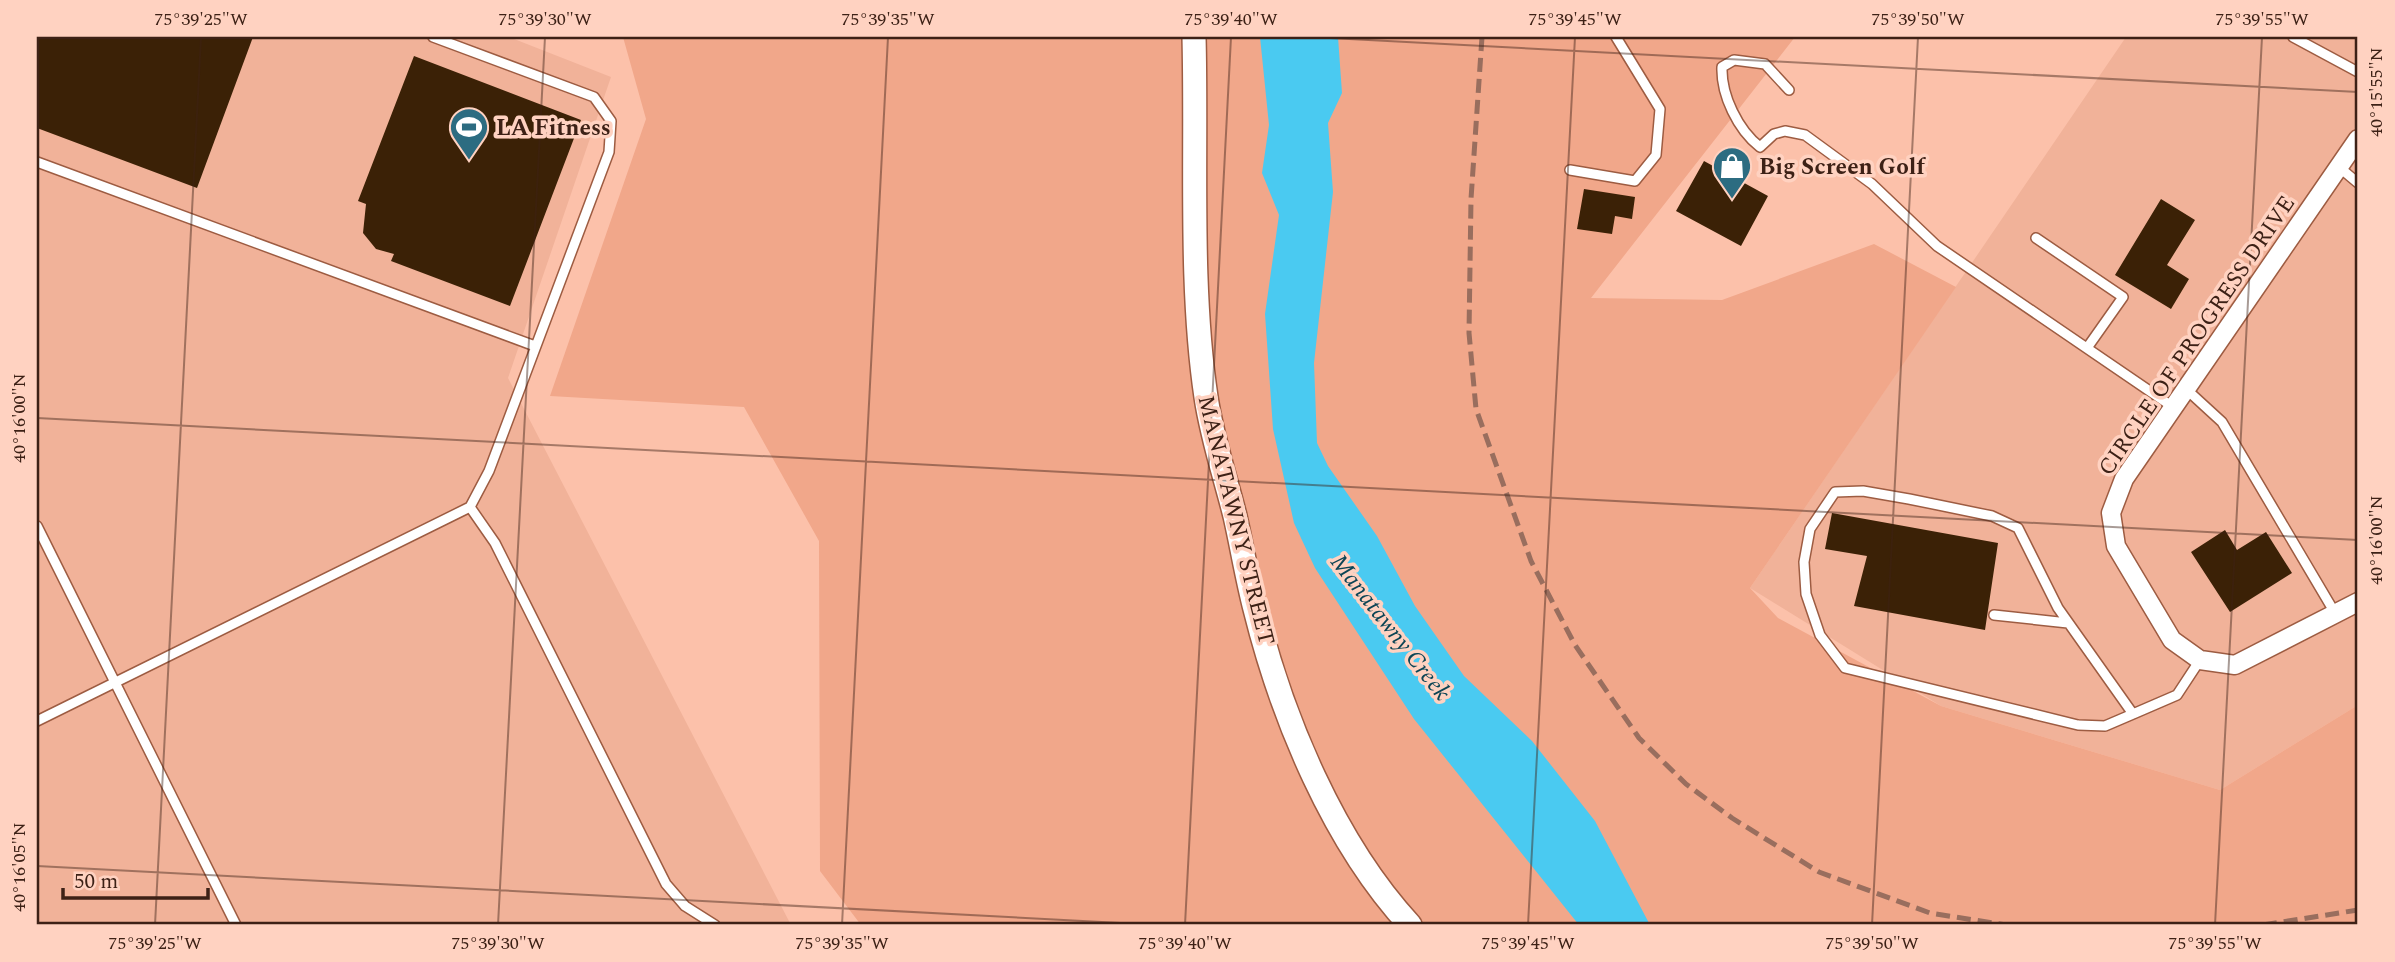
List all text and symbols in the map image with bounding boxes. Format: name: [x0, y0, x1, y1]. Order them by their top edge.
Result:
text: 75°39'25"W: [154, 6, 248, 33]
text: 75°39'30"W: [498, 6, 592, 33]
text: 75°39'35"W: [841, 6, 935, 33]
text: 75°39'40"W: [1184, 6, 1278, 33]
text: 75°39'45"W: [1528, 6, 1622, 33]
text: 75°39'50"W: [1871, 6, 1965, 33]
text: 75°39'55"W: [2215, 6, 2309, 33]
text: 40°15'55"N: [2363, 47, 2390, 137]
sports icon: LA Fitness: [448, 106, 490, 161]
place label: LA Fitness: [496, 111, 611, 146]
shop icon: Big Screen Golf: [1711, 145, 1753, 200]
place label: Big Screen Golf: [1759, 150, 1926, 185]
street label: CIRCLE OF PROGRESS DRIVE: [2090, 189, 2305, 483]
text: 40°16'00"N: [6, 373, 33, 463]
street label: MANATAWNY STREET: [1188, 392, 1284, 649]
text: 40°16'00"N: [2363, 495, 2390, 585]
water label: Manatawny Creek: [1321, 546, 1459, 709]
text: 40°16'05"N: [6, 822, 33, 912]
scale bar: [63, 857, 208, 901]
text: 50 m: [74, 866, 118, 898]
text: 75°39'25"W: [108, 930, 202, 957]
text: 75°39'30"W: [451, 930, 545, 957]
text: 75°39'35"W: [795, 930, 889, 957]
text: 75°39'40"W: [1138, 930, 1232, 957]
text: 75°39'45"W: [1481, 930, 1575, 957]
text: 75°39'50"W: [1825, 930, 1919, 957]
text: 75°39'55"W: [2168, 930, 2262, 957]

